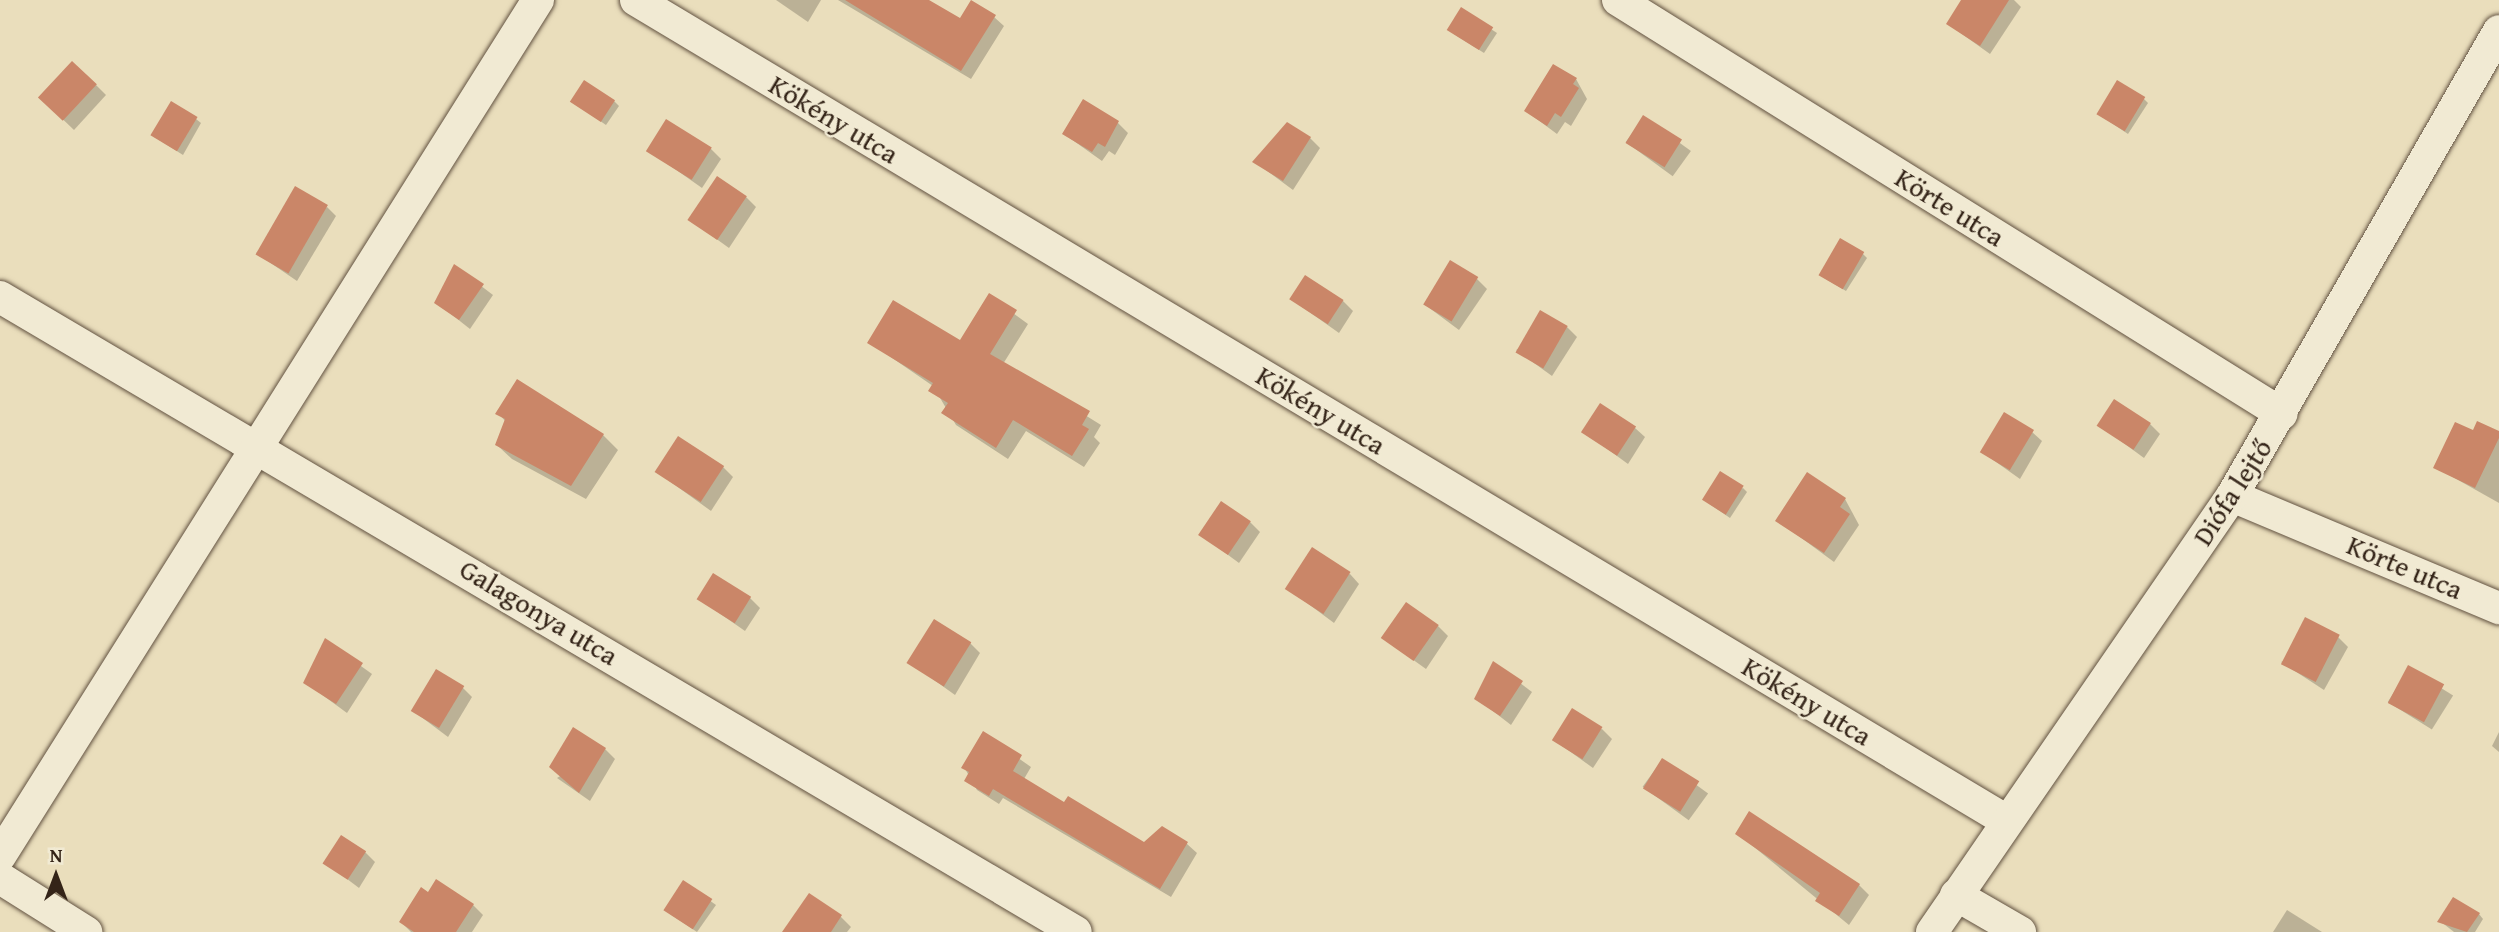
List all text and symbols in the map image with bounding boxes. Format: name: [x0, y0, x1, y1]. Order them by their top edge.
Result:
street label: Kökény utca: [763, 67, 905, 171]
street label: Körte utca: [1889, 160, 2011, 254]
street label: Kökény utca: [1250, 358, 1392, 462]
street label: Diófa lejtő: [2185, 432, 2279, 552]
street label: Körte utca: [2342, 528, 2468, 606]
street label: Galagonya utca: [454, 552, 624, 672]
street label: Kökény utca: [1736, 649, 1878, 753]
north arrow: [21, 841, 91, 911]
text: N: [50, 841, 62, 869]

